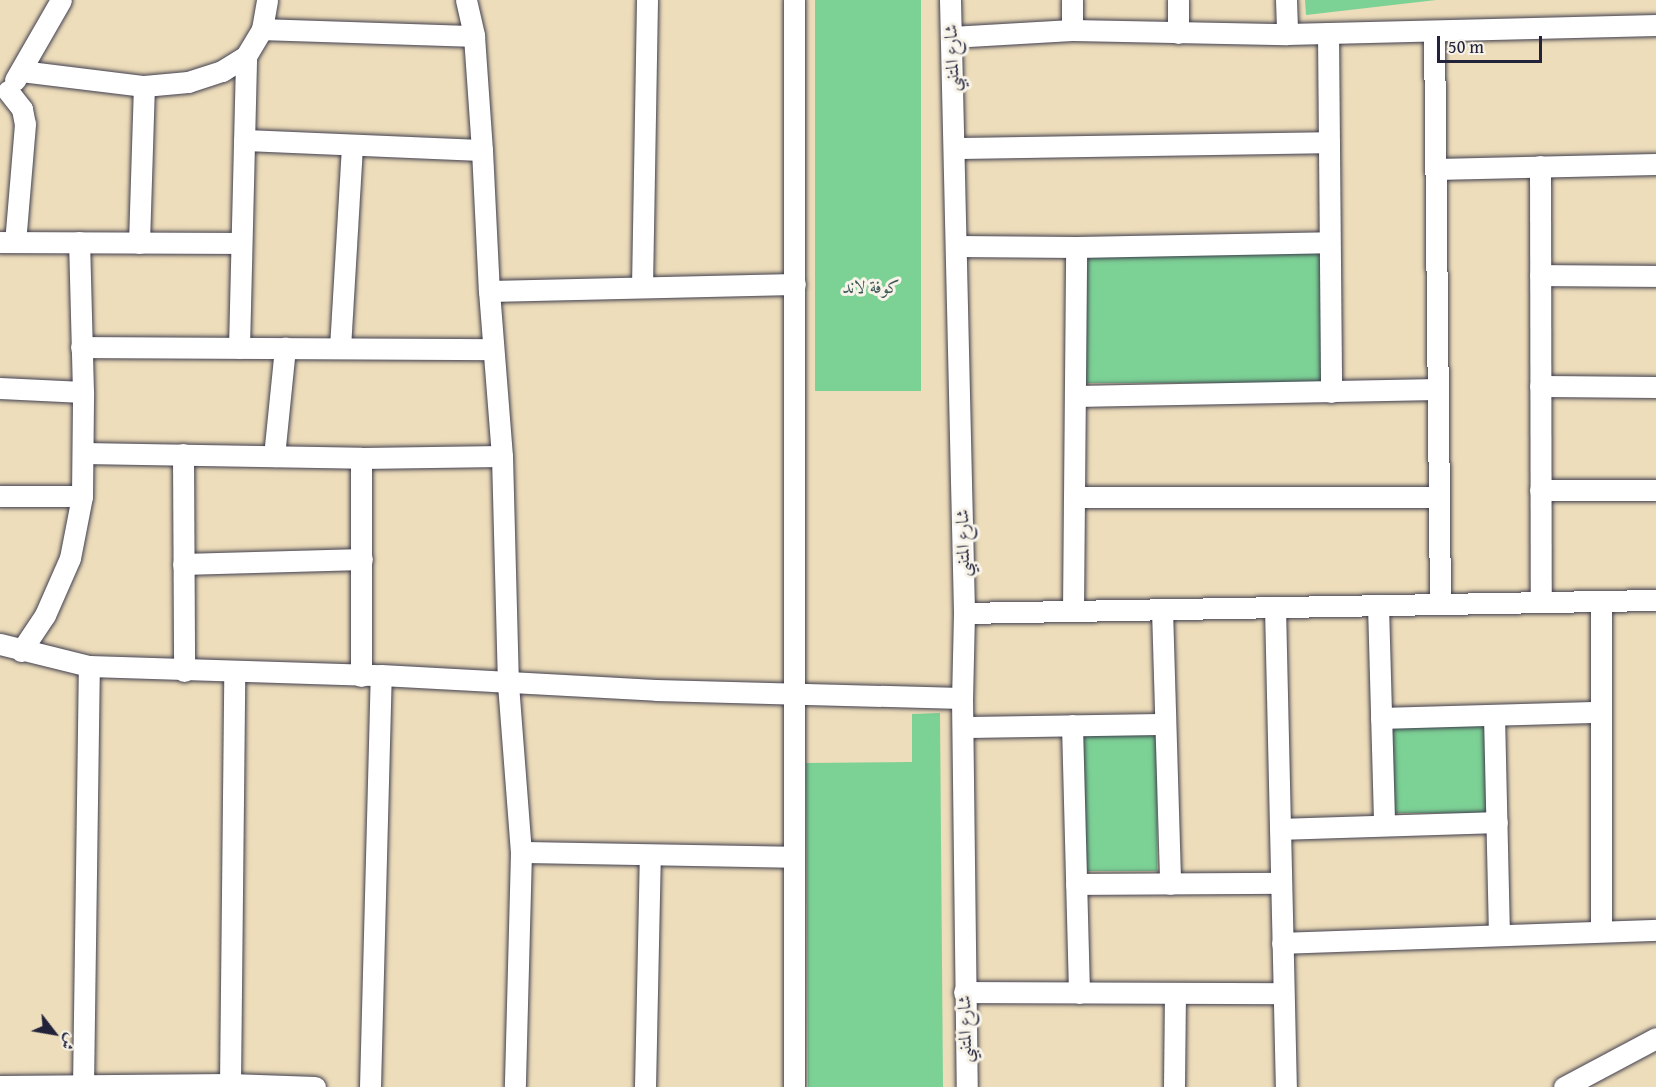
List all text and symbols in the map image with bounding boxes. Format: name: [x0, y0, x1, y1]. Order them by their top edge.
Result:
street label: شارع المتنبي: [940, 24, 964, 92]
scale bar: [1440, 24, 1545, 62]
text: 50 m: [1448, 33, 1484, 60]
park label: كوفة لاند: [842, 276, 900, 298]
street label: شارع المتنبي: [952, 509, 974, 577]
street label: شارع المتنبي: [954, 995, 976, 1063]
north arrow: [24, 1003, 84, 1063]
text: ش: [55, 1029, 84, 1055]

